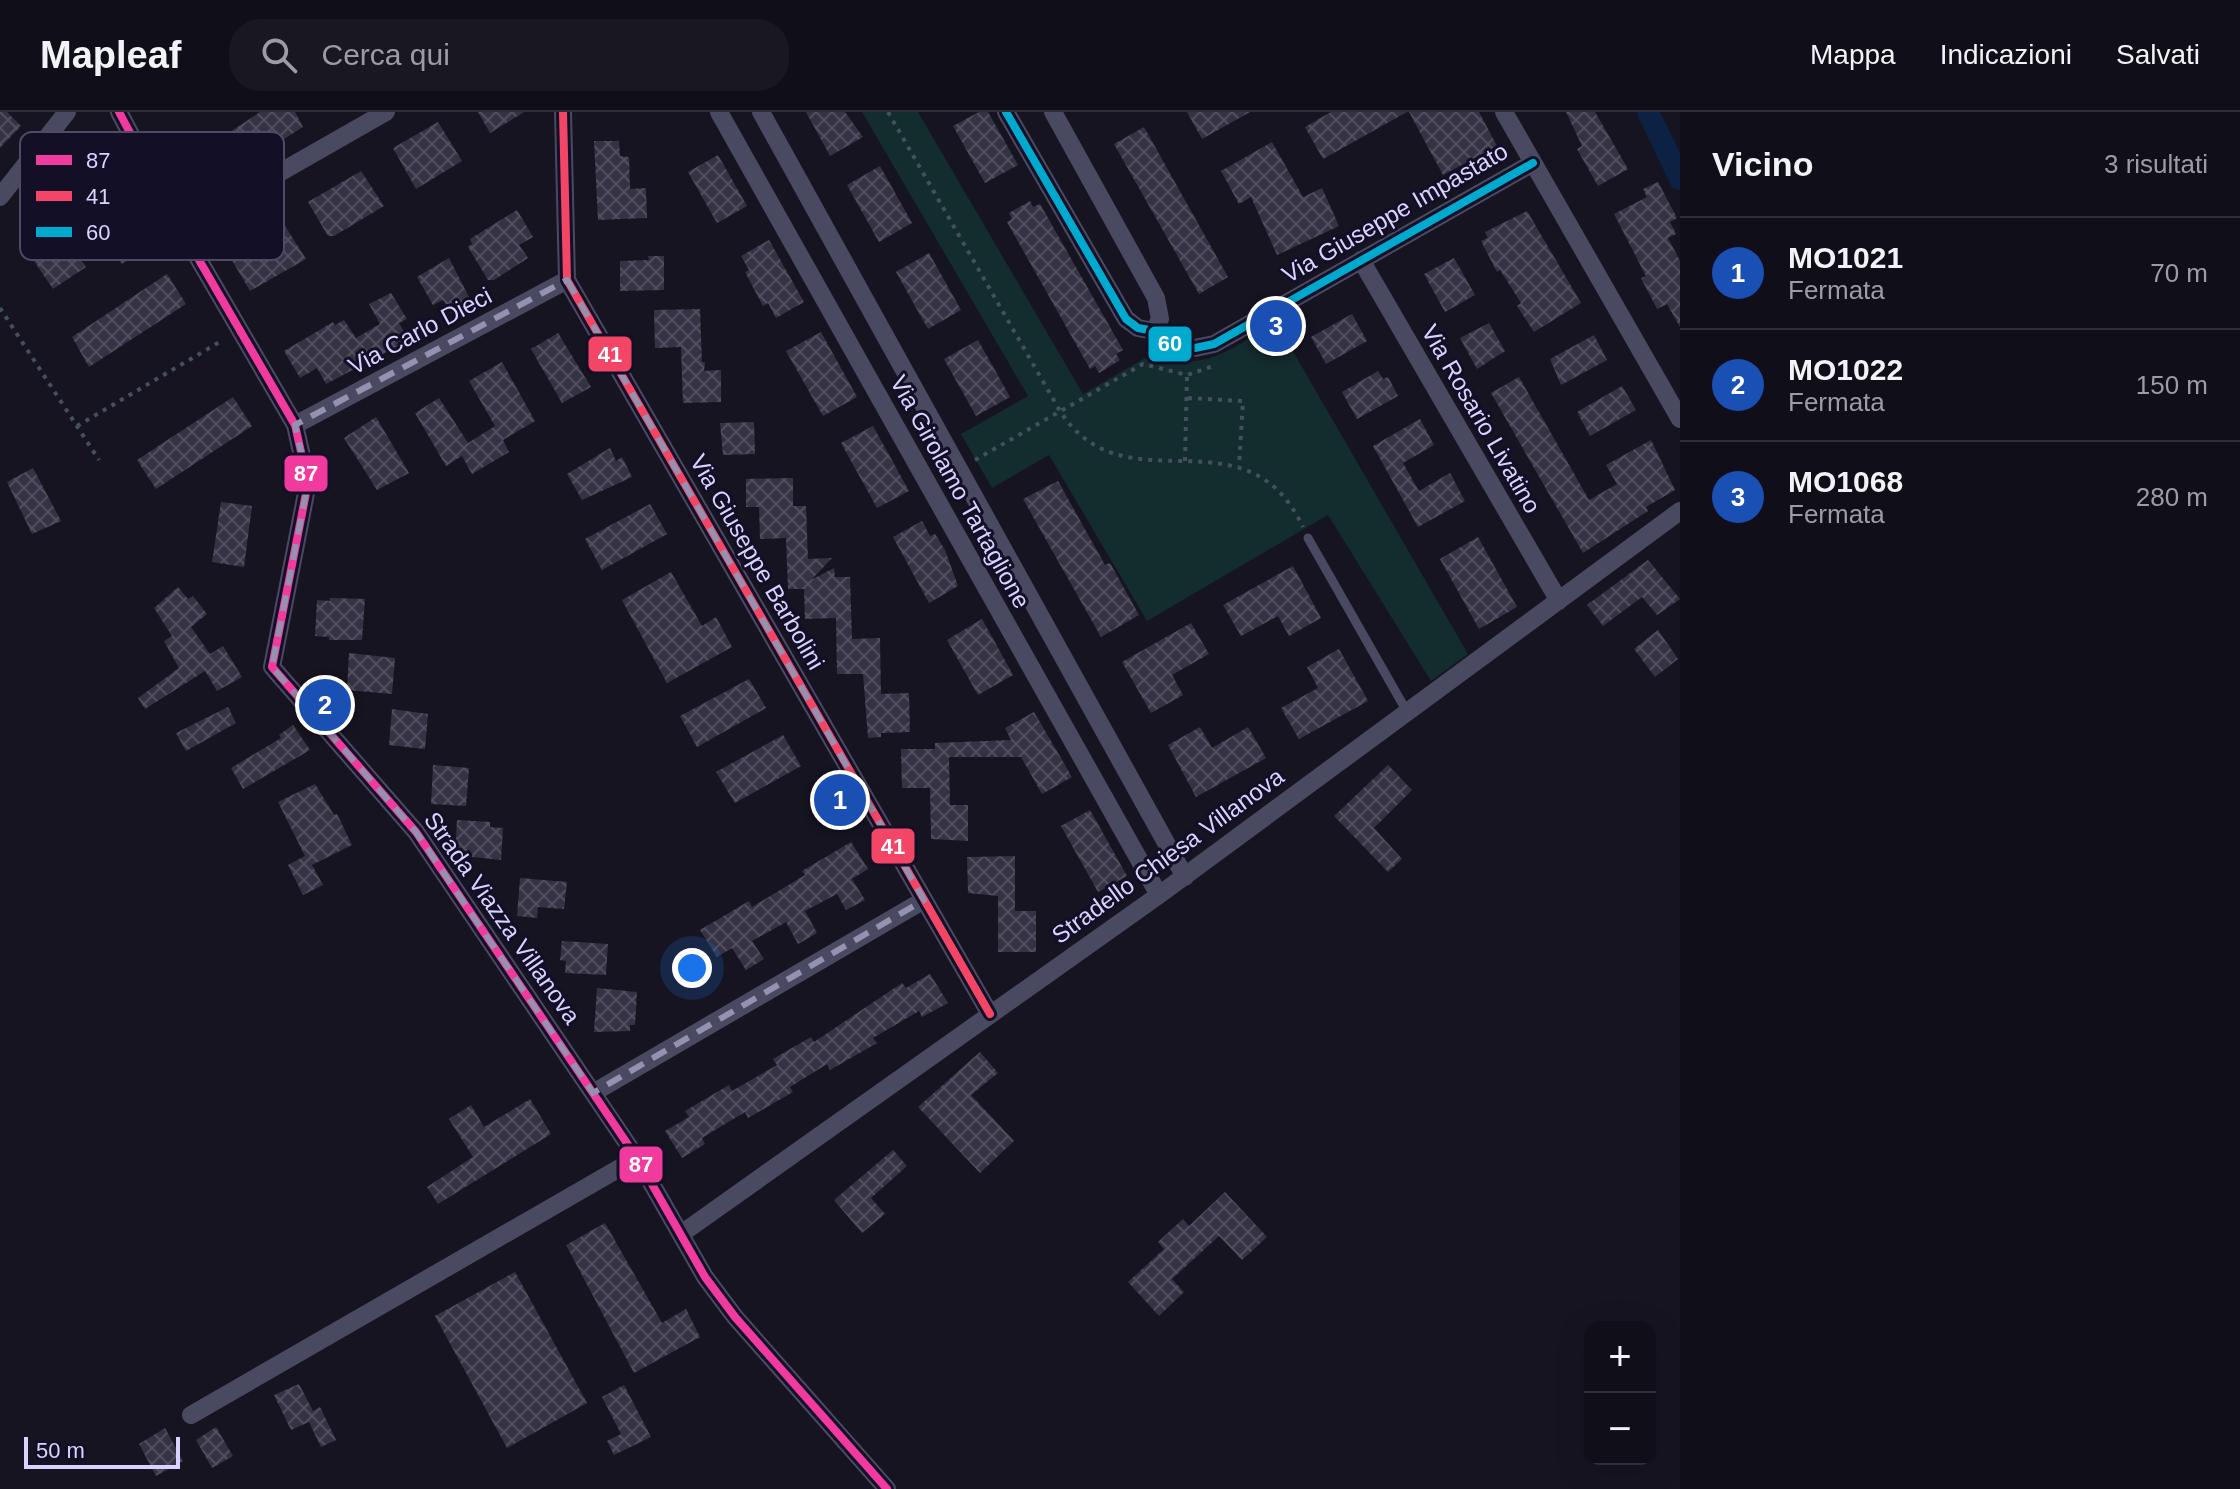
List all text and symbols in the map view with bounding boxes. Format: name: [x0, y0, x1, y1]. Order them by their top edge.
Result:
search box: [229, 19, 789, 91]
icon: search: [257, 33, 301, 77]
text: Mapleaf: [40, 34, 181, 76]
text: Cerca qui: [321, 38, 450, 71]
text: Mappa: [1810, 39, 1896, 70]
text: Indicazioni: [1940, 39, 2072, 70]
text: Salvati: [2116, 39, 2200, 70]
legend: [20, 132, 284, 260]
street label: Via Giuseppe Impastato: [1277, 137, 1512, 288]
text: Vicino: [1712, 145, 1813, 183]
text: 87: [86, 148, 110, 173]
text: 3 risultati: [2104, 149, 2208, 179]
text: 41: [86, 184, 110, 209]
text: 60: [86, 220, 110, 245]
text: MO1021: [1788, 241, 1903, 274]
text: 1: [1731, 258, 1745, 288]
text: 70 m: [2150, 258, 2208, 288]
text: Fermata: [1788, 275, 1885, 305]
street label: Via Carlo Dieci: [344, 281, 496, 380]
pin: 3: [1250, 296, 1302, 356]
street label: Via Rosario Livatino: [1416, 320, 1546, 518]
line badge: 60: [1147, 325, 1193, 363]
text: 60: [1158, 331, 1182, 356]
line badge: 41: [587, 335, 633, 373]
text: 41: [598, 342, 622, 367]
text: MO1022: [1788, 353, 1903, 386]
text: 2: [1731, 370, 1745, 400]
text: 150 m: [2136, 370, 2208, 400]
street label: Via Girolamo Tartaglione: [885, 371, 1036, 613]
text: Fermata: [1788, 387, 1885, 417]
street label: Via Giuseppe Barbolini: [685, 449, 830, 674]
line badge: 87: [283, 454, 329, 493]
text: 87: [294, 461, 318, 486]
text: MO1068: [1788, 465, 1903, 498]
text: 3: [1731, 482, 1745, 512]
text: 280 m: [2136, 482, 2208, 512]
text: Fermata: [1788, 499, 1885, 529]
pin: 2: [299, 675, 351, 735]
street label: Stradello Chiesa Villanova: [1047, 762, 1289, 949]
pin: 1: [814, 770, 866, 830]
street label: Strada Viazza Villanova: [419, 807, 586, 1029]
line badge: 41: [870, 827, 916, 865]
text: 41: [881, 834, 905, 859]
your location: [672, 948, 712, 988]
line badge: 87: [618, 1145, 664, 1184]
text: 87: [629, 1152, 653, 1177]
map controls: [1584, 1321, 1656, 1465]
button: +: [1584, 1321, 1656, 1393]
button: −: [1584, 1393, 1656, 1465]
scale bar: [24, 1433, 180, 1469]
text: 50 m: [36, 1438, 85, 1463]

